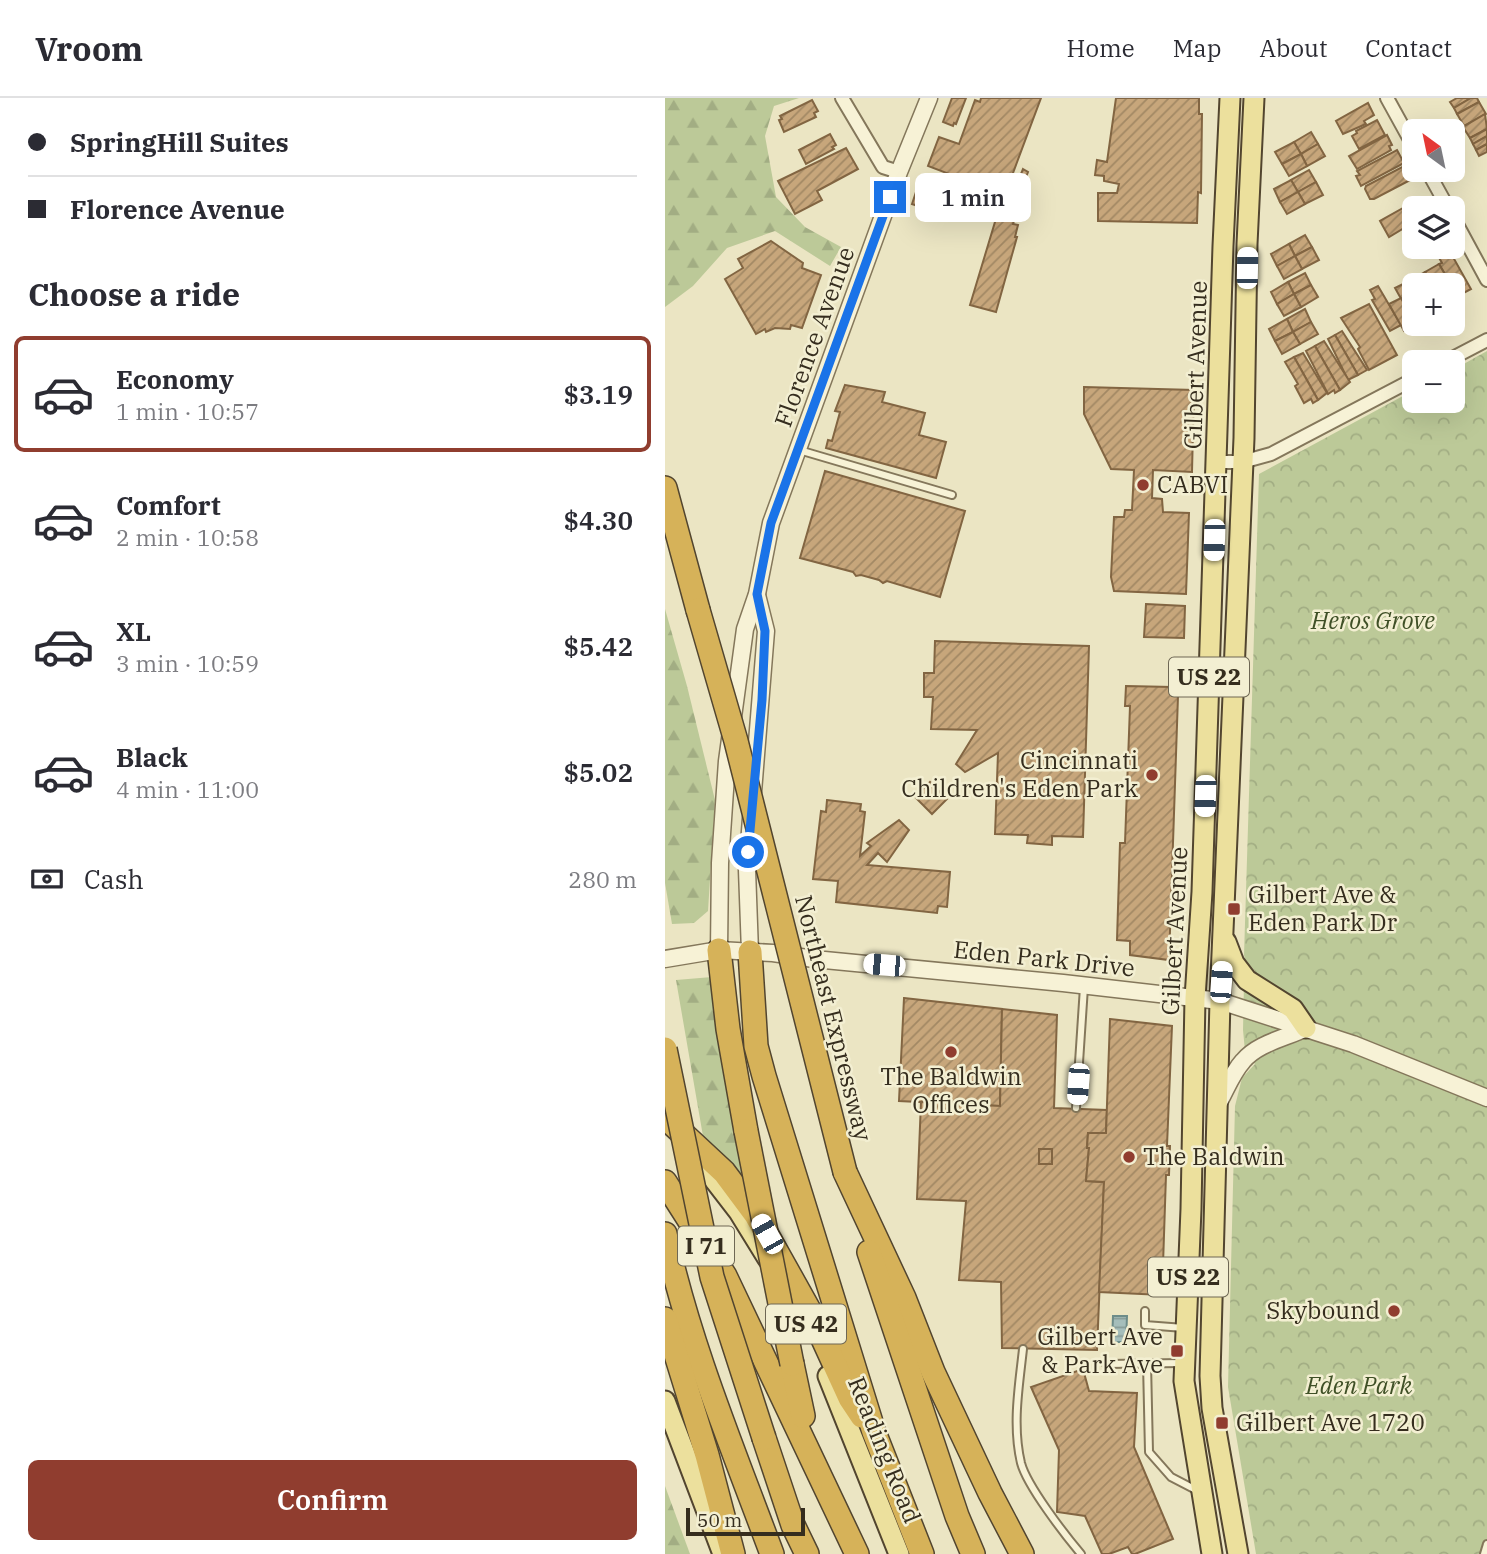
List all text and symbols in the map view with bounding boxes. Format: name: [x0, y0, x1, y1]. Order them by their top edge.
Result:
text: Vroom: [35, 27, 143, 70]
text: Home: [1067, 32, 1135, 64]
text: Map: [1173, 32, 1221, 64]
text: About: [1259, 32, 1327, 64]
text: Contact: [1365, 32, 1452, 64]
north arrow: [1402, 119, 1465, 182]
map controls: [1402, 119, 1465, 413]
text: SpringHill Suites: [70, 125, 289, 159]
callout: 1 min: [915, 172, 1030, 222]
route end: [874, 181, 906, 213]
text: 1 min: [941, 182, 1005, 212]
text: Florence Avenue: [70, 192, 285, 226]
button: layers: [1402, 196, 1465, 259]
street label: Florence Avenue: [767, 242, 862, 431]
car: [1237, 247, 1258, 289]
text: Choose a ride: [28, 273, 240, 315]
button: +: [1402, 273, 1465, 336]
street label: Gilbert Avenue: [1176, 280, 1214, 450]
button: −: [1402, 350, 1465, 413]
text: Economy: [116, 362, 234, 396]
icon: car: [32, 363, 95, 426]
text: $3.19: [564, 377, 633, 411]
text: 1 min · 10:57: [116, 396, 259, 426]
place label: CABVI: [1157, 468, 1228, 500]
marker: CABVI: [1135, 477, 1151, 493]
text: Comfort: [116, 488, 221, 522]
icon: car: [32, 489, 95, 552]
text: $4.30: [564, 503, 633, 537]
car: [1203, 519, 1226, 561]
text: 2 min · 10:58: [116, 522, 259, 552]
park label: Heros Grove: [1310, 604, 1435, 636]
text: XL: [116, 614, 151, 648]
icon: car: [32, 615, 95, 678]
text: $5.42: [564, 629, 633, 663]
text: 3 min · 10:59: [116, 648, 259, 678]
road number: US 22: [1169, 657, 1249, 696]
text: Black: [116, 740, 188, 774]
icon: car: [32, 741, 95, 804]
place label: Cincinnati Children's Eden Park: [901, 744, 1138, 804]
text: $5.02: [564, 755, 633, 789]
marker: Cincinnati Children's Eden Park: [1144, 767, 1160, 783]
text: 4 min · 11:00: [116, 774, 259, 804]
car: [1194, 775, 1217, 817]
route start: [732, 836, 764, 868]
street label: Gilbert Avenue: [1154, 846, 1194, 1016]
icon: cash: [28, 860, 66, 898]
text: Cash: [84, 862, 144, 896]
text: 280 m: [568, 864, 637, 894]
place label: Gilbert Ave & Eden Park Dr: [1248, 878, 1397, 938]
street label: Northeast Expressway: [788, 891, 880, 1144]
marker: Gilbert Ave & Eden Park Dr: [1226, 901, 1242, 917]
street label: Eden Park Drive: [952, 933, 1136, 983]
car: [863, 953, 906, 977]
car: [1210, 960, 1233, 1004]
marker: The Baldwin Offices: [943, 1044, 959, 1060]
place label: The Baldwin Offices: [880, 1060, 1022, 1120]
car: [1067, 1062, 1090, 1106]
place label: The Baldwin: [1143, 1140, 1285, 1172]
marker: The Baldwin: [1121, 1149, 1137, 1165]
car: [748, 1211, 787, 1257]
road number: I 71: [678, 1226, 734, 1266]
road number: US 22: [1148, 1258, 1228, 1296]
place label: Skybound: [1266, 1294, 1380, 1326]
marker: Skybound: [1386, 1303, 1402, 1319]
road number: US 42: [766, 1304, 846, 1344]
place label: Gilbert Ave & Park Ave: [1037, 1320, 1163, 1380]
marker: Gilbert Ave & Park Ave: [1169, 1343, 1185, 1359]
park label: Eden Park: [1305, 1369, 1412, 1401]
street label: Reading Road: [841, 1372, 929, 1528]
place label: Gilbert Ave 1720: [1236, 1406, 1425, 1438]
marker: Gilbert Ave 1720: [1214, 1415, 1230, 1431]
button: Confirm: [28, 1460, 637, 1540]
scale bar: [686, 1505, 805, 1537]
text: 50 m: [697, 1508, 742, 1532]

